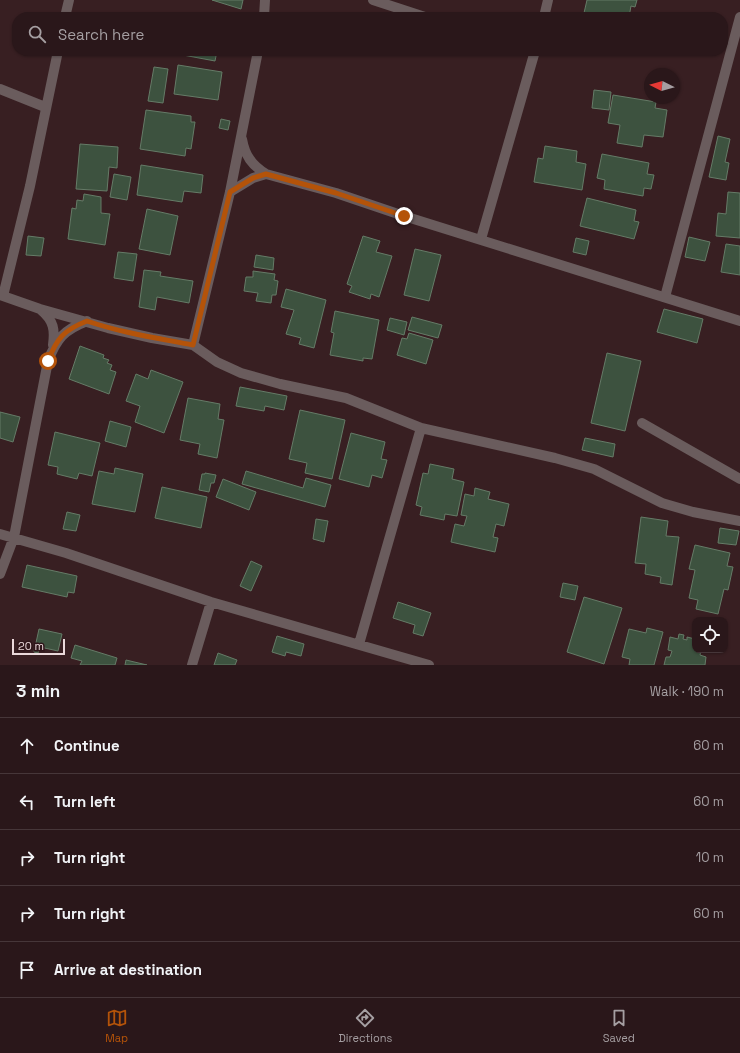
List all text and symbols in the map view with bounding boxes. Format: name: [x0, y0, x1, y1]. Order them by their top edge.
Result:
search box: [12, 12, 728, 56]
icon: search: [26, 23, 48, 45]
text: Search here: [58, 25, 144, 44]
north arrow: [644, 68, 680, 104]
route end: [395, 207, 413, 225]
route start: [39, 352, 57, 370]
map controls: [692, 617, 728, 653]
button: locate: [692, 617, 728, 653]
scale bar: [12, 637, 65, 656]
text: 20 m: [18, 639, 44, 653]
text: 3 min: [16, 680, 60, 702]
text: Walk · 190 m: [650, 683, 724, 700]
icon: ahead: [16, 735, 38, 757]
text: Continue: [54, 736, 120, 755]
text: 60 m: [693, 737, 724, 754]
icon: left: [16, 791, 38, 813]
text: Turn left: [54, 792, 116, 811]
text: 60 m: [693, 793, 724, 810]
icon: right: [16, 847, 38, 869]
text: Turn right: [54, 848, 125, 867]
text: 10 m: [696, 849, 724, 866]
icon: right: [16, 903, 38, 925]
text: Turn right: [54, 904, 125, 923]
text: 60 m: [693, 905, 724, 922]
icon: arrive: [16, 959, 38, 981]
text: Arrive at destination: [54, 960, 202, 979]
tab: Map: [105, 1007, 128, 1045]
tab: Directions: [338, 1007, 392, 1045]
tab: Saved: [603, 1007, 635, 1045]

